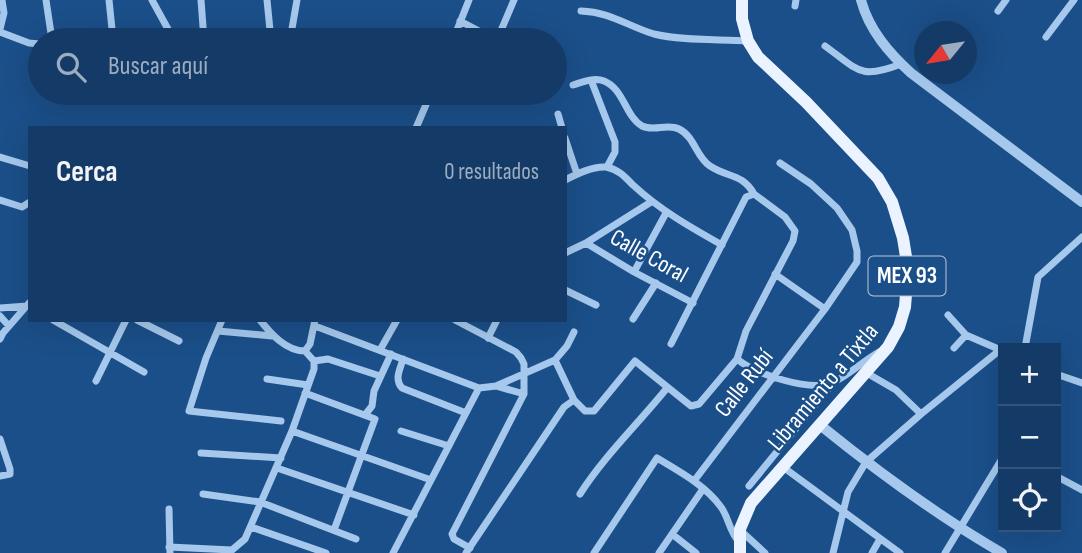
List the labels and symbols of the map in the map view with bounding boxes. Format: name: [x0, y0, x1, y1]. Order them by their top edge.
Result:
north arrow: [914, 21, 977, 84]
street label: Calle Coral: [605, 223, 693, 289]
road number: MEX 93: [869, 256, 946, 296]
street label: Libramiento a Tixtla: [761, 318, 885, 456]
street label: Calle Rubí: [708, 343, 780, 423]

